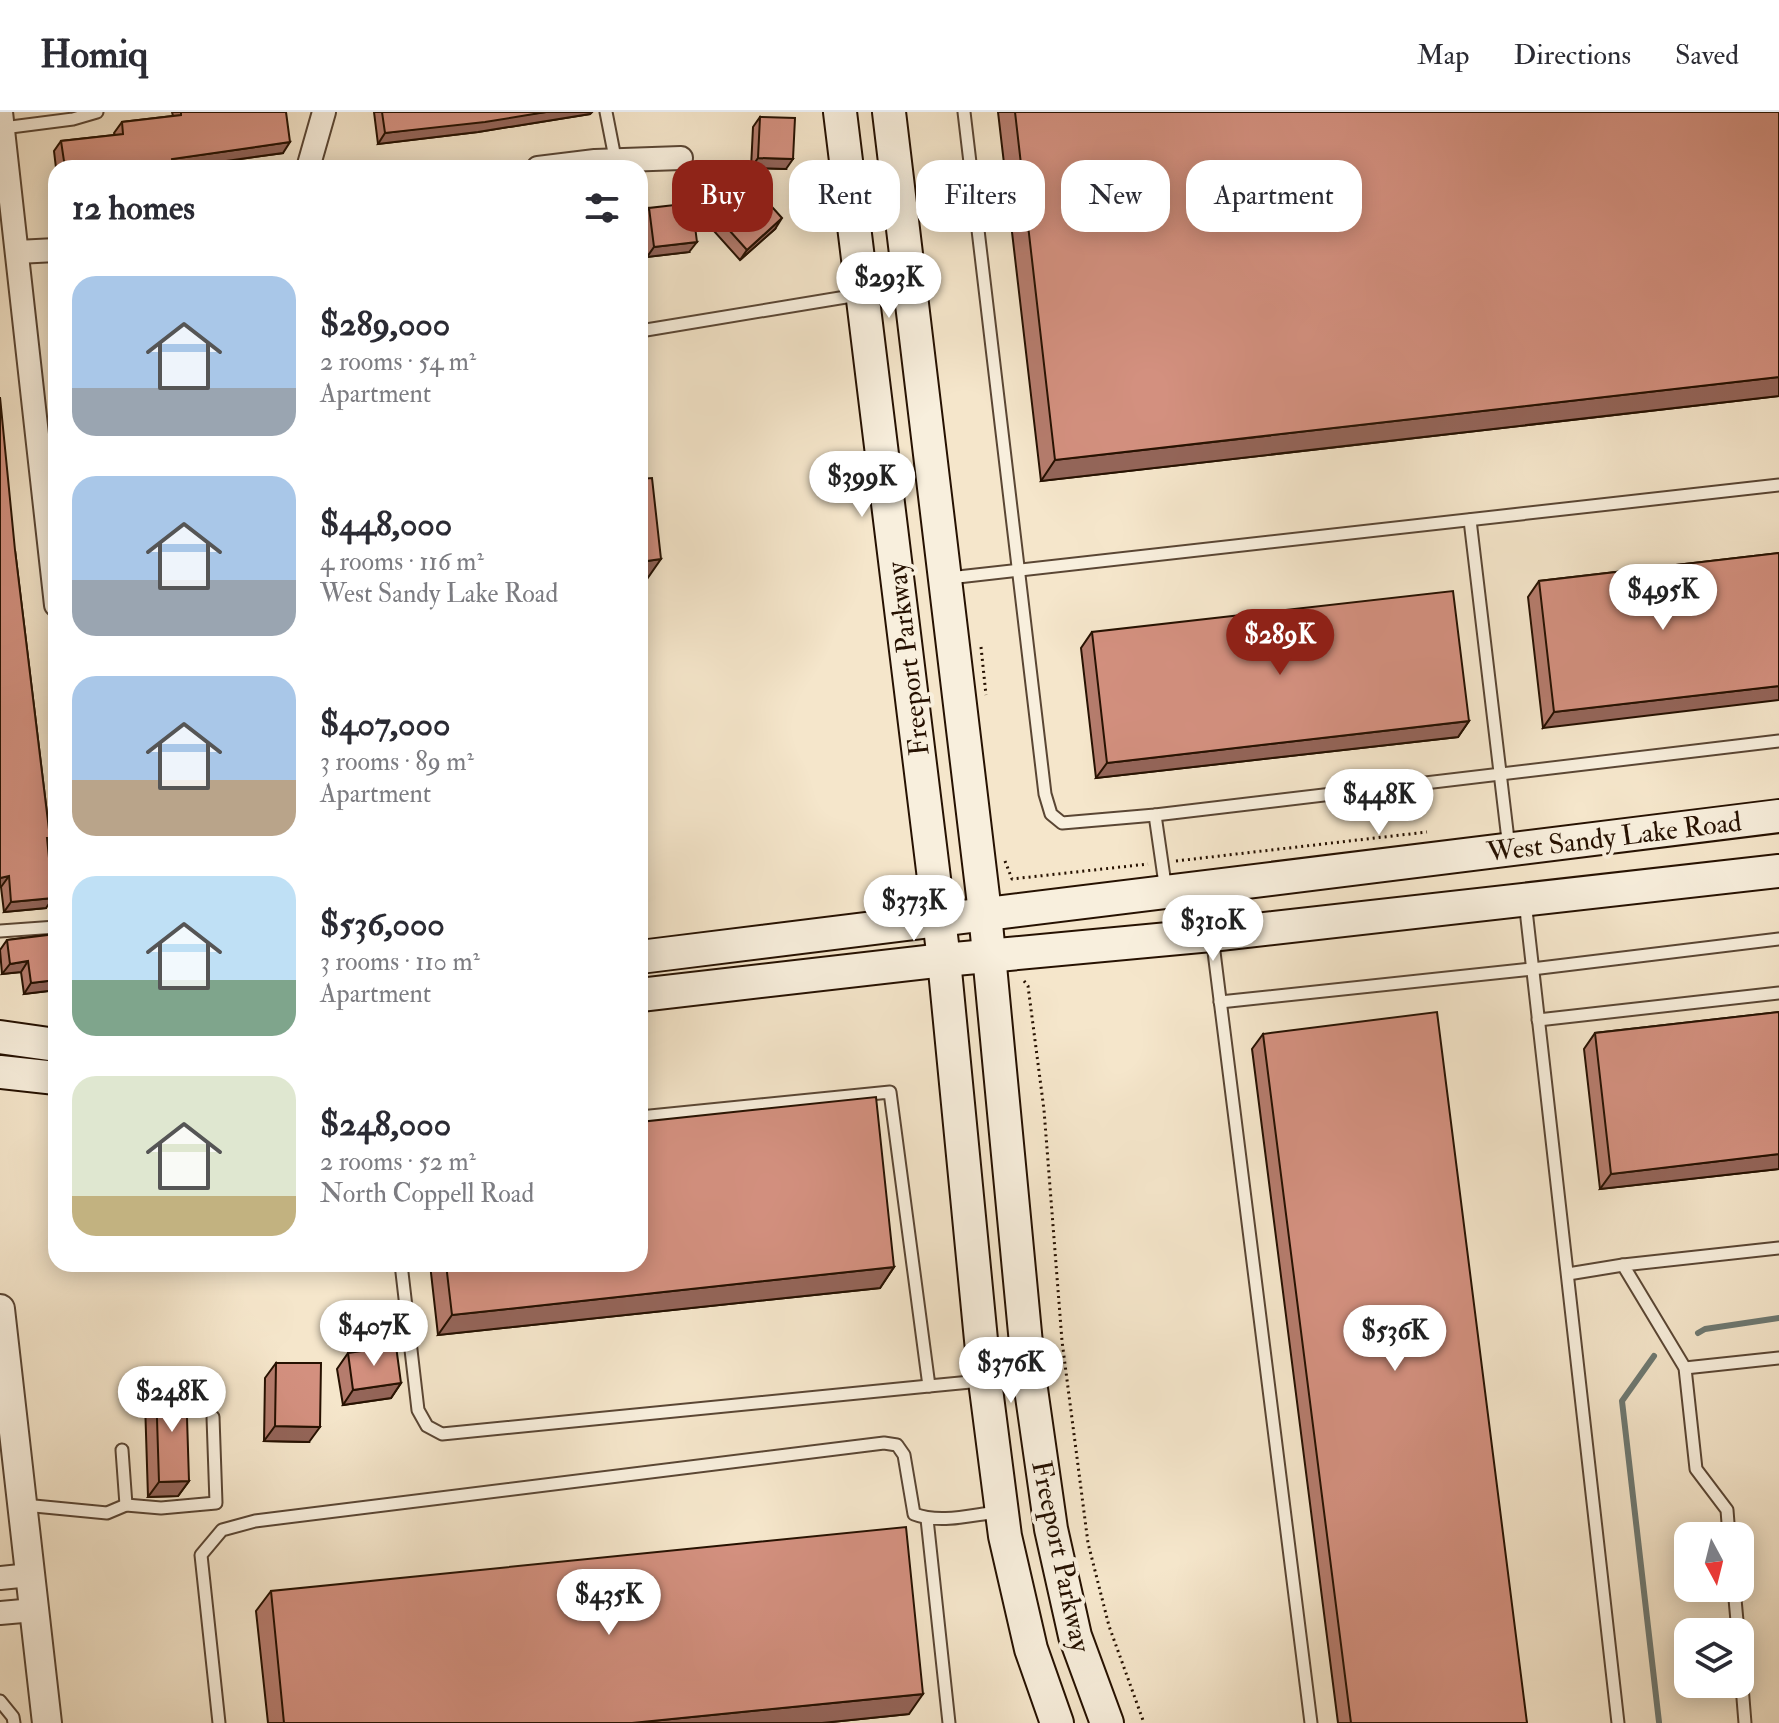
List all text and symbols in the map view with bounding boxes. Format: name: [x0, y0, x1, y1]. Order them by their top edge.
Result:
text: Homiq: [40, 31, 148, 79]
text: Map: [1417, 38, 1470, 73]
text: Directions: [1514, 38, 1631, 73]
text: Saved: [1675, 38, 1739, 73]
chip: Buy: [672, 160, 773, 232]
chip: Rent: [789, 160, 900, 232]
chip: Filters: [916, 160, 1045, 232]
chip: New: [1061, 160, 1170, 232]
chip: Apartment: [1186, 160, 1362, 232]
icon: filters: [580, 186, 624, 230]
text: 12 homes: [72, 187, 195, 230]
pin: $293K: [833, 252, 945, 320]
text: $293K: [854, 262, 924, 294]
text: $289,000: [320, 303, 450, 346]
icon: home: [136, 308, 232, 404]
text: 2 rooms · 54 m²: [320, 346, 476, 378]
text: Apartment: [320, 378, 431, 410]
pin: $399K: [806, 451, 918, 519]
text: $399K: [827, 461, 897, 493]
text: $448,000: [320, 503, 452, 546]
icon: home: [136, 508, 232, 604]
text: 4 rooms · 116 m²: [320, 546, 484, 578]
street label: Freeport Parkway: [879, 559, 938, 758]
pin: $495K: [1607, 564, 1719, 632]
text: $495K: [1627, 574, 1699, 606]
text: West Sandy Lake Road: [320, 578, 558, 610]
pin: $289K: [1224, 609, 1336, 677]
text: $289K: [1244, 619, 1316, 651]
text: $407,000: [320, 703, 450, 746]
icon: home: [136, 708, 232, 804]
text: 3 rooms · 89 m²: [320, 746, 474, 778]
pin: $448K: [1323, 769, 1435, 837]
text: Apartment: [320, 778, 431, 810]
text: $448K: [1342, 779, 1416, 811]
street label: West Sandy Lake Road: [1484, 804, 1744, 871]
pin: $373K: [858, 875, 970, 943]
text: $373K: [882, 885, 946, 917]
pin: $310K: [1157, 895, 1269, 963]
text: $536,000: [320, 903, 445, 946]
text: $310K: [1180, 905, 1246, 937]
icon: home: [136, 908, 232, 1004]
text: 3 rooms · 110 m²: [320, 946, 480, 978]
text: Apartment: [320, 978, 431, 1010]
text: $248,000: [320, 1103, 451, 1146]
icon: home: [136, 1108, 232, 1204]
text: 2 rooms · 52 m²: [320, 1146, 476, 1178]
text: North Coppell Road: [320, 1178, 534, 1210]
pin: $407K: [318, 1300, 430, 1368]
pin: $536K: [1339, 1305, 1451, 1373]
text: $407K: [338, 1310, 410, 1342]
text: $536K: [1361, 1315, 1429, 1347]
pin: $376K: [955, 1337, 1067, 1405]
text: $376K: [977, 1347, 1045, 1379]
pin: $248K: [116, 1366, 228, 1434]
text: $248K: [136, 1376, 208, 1408]
street label: Freeport Parkway: [1023, 1457, 1098, 1656]
north arrow: [1674, 1522, 1754, 1602]
map controls: [1674, 1522, 1754, 1698]
pin: $435K: [553, 1569, 665, 1637]
text: $435K: [575, 1579, 643, 1611]
button: layers: [1674, 1618, 1754, 1698]

